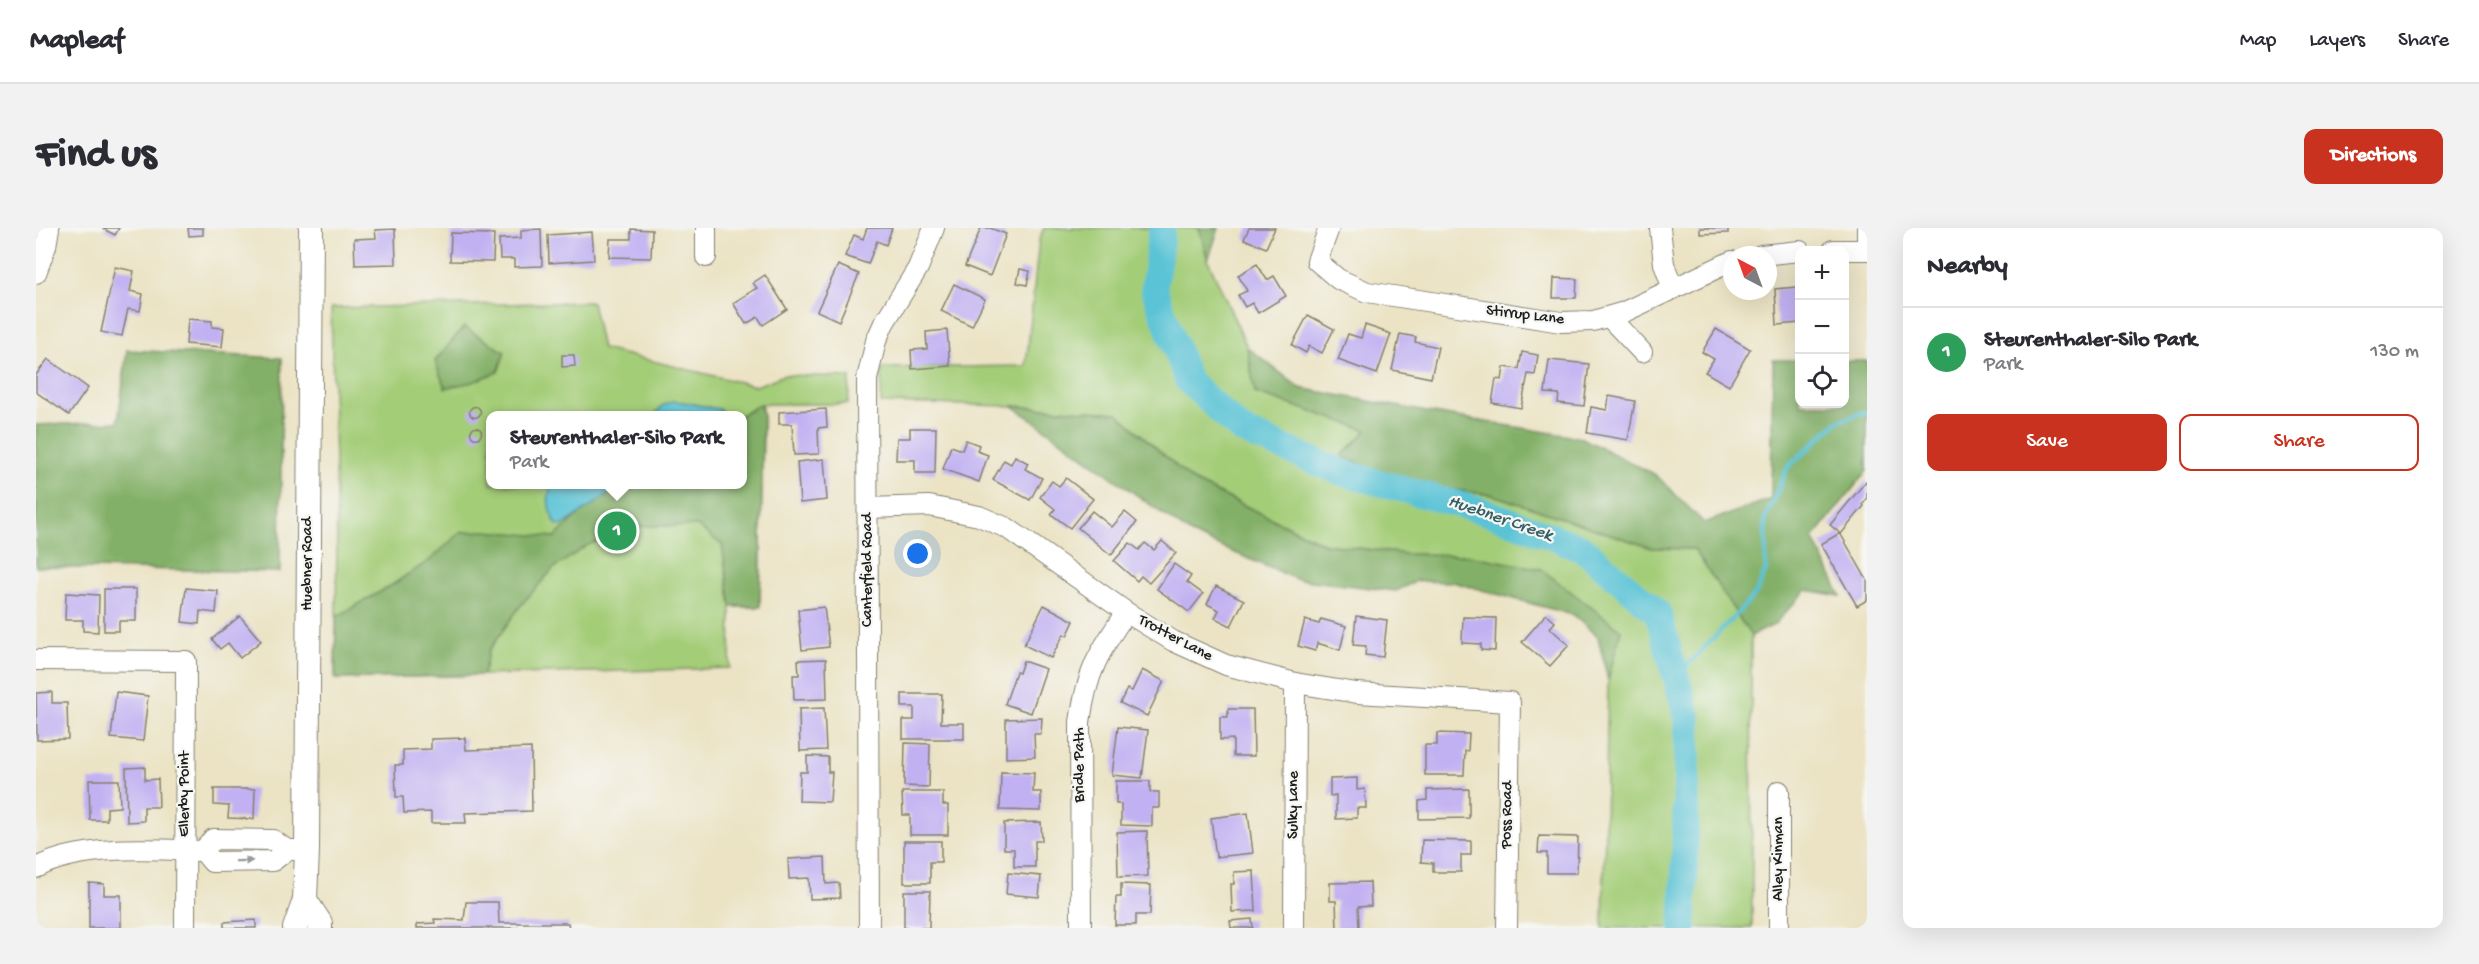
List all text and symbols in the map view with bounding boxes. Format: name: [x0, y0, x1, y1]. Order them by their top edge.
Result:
text: Mapleaf: [30, 25, 124, 58]
text: Map: [2240, 29, 2276, 54]
text: Layers: [2309, 29, 2365, 54]
text: Share: [2398, 29, 2449, 54]
button: Directions: [2304, 129, 2443, 184]
text: Find us: [36, 132, 156, 181]
north arrow: [1723, 246, 1777, 300]
map controls: [1795, 246, 1849, 408]
button: +: [1795, 246, 1849, 300]
text: Nearby: [1927, 252, 2008, 283]
button: −: [1795, 300, 1849, 354]
street label: Stirrup Lane: [1485, 302, 1566, 330]
text: Steurenthaler-Silo Park: [1984, 328, 2197, 354]
text: 1: [1942, 341, 1951, 364]
text: 130 m: [2370, 341, 2419, 364]
button: locate: [1795, 354, 1849, 408]
text: Park: [1984, 354, 2022, 377]
popup: [486, 411, 747, 489]
button: Save: [1927, 414, 2167, 471]
button: Share: [2179, 414, 2419, 471]
text: Steurenthaler-Silo Park: [510, 426, 723, 452]
text: Park: [510, 452, 548, 475]
water label: Huebner Creek: [1445, 491, 1557, 547]
pin: 1: [598, 508, 636, 554]
street label: Canterfield Road: [859, 511, 878, 627]
street label: Huebner Road: [299, 516, 318, 611]
your location: [903, 539, 932, 568]
street label: Trotter Lane: [1134, 611, 1216, 667]
street label: Bridle Path: [1071, 727, 1090, 804]
street label: Ellerby Point: [176, 750, 195, 837]
street label: Sulky Lane: [1285, 770, 1304, 839]
street label: Poss Road: [1498, 779, 1518, 850]
street label: Alley Kinman: [1770, 817, 1789, 901]
one-way arrow: [235, 857, 254, 866]

